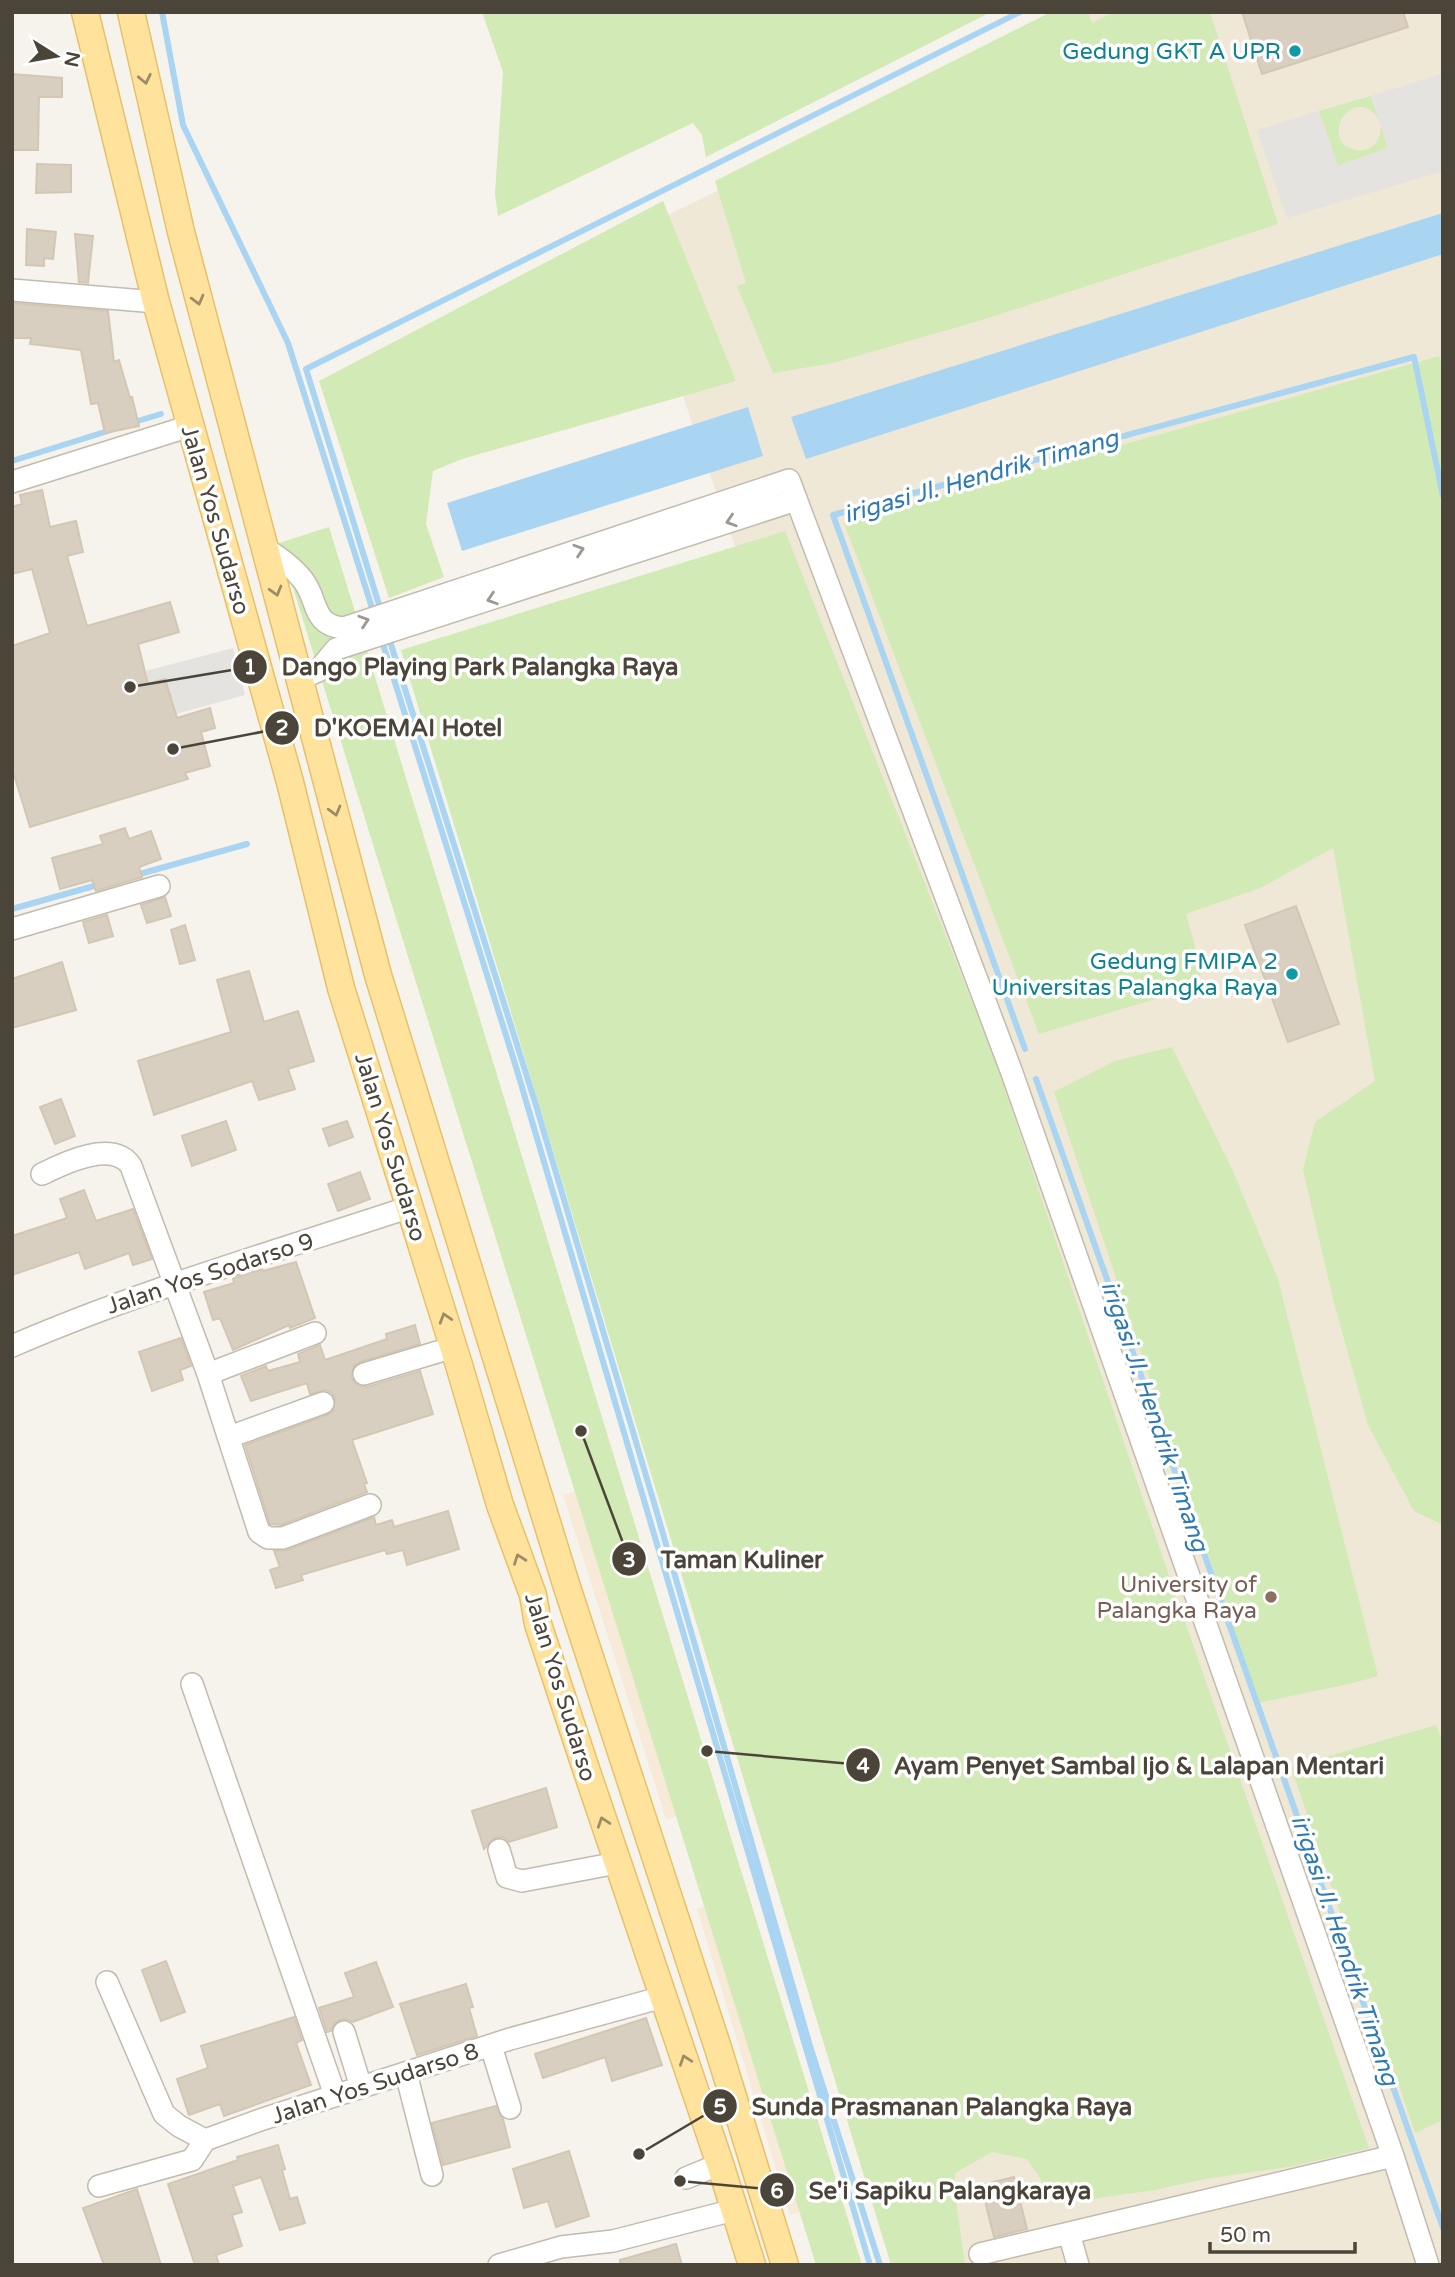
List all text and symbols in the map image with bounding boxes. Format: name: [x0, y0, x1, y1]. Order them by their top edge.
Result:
north arrow: [21, 21, 91, 91]
place label: Gedung GKT A UPR: [1062, 38, 1281, 66]
marker: Gedung GKT A UPR: [1287, 43, 1303, 59]
text: N: [59, 49, 84, 69]
one-way arrow: [137, 73, 152, 85]
one-way arrow: [190, 294, 205, 306]
street label: Jalan Yos Sudarso: [175, 422, 255, 618]
water label: irigasi Jl. Hendrik Timang: [840, 423, 1124, 530]
one-way arrow: [726, 513, 738, 527]
one-way arrow: [573, 544, 585, 558]
one-way arrow: [267, 585, 282, 597]
one-way arrow: [486, 590, 498, 605]
one-way arrow: [357, 615, 369, 630]
callout: Dango Playing Park Palangka Raya: [232, 644, 692, 689]
text: Dango Playing Park Palangka Raya: [282, 653, 678, 682]
text: 1: [243, 655, 257, 680]
callout: D'KOEMAI Hotel: [264, 705, 516, 750]
text: D'KOEMAI Hotel: [314, 714, 502, 743]
text: 2: [275, 716, 289, 741]
one-way arrow: [327, 805, 341, 817]
place label: Gedung FMIPA 2 Universitas Palangka Raya: [991, 948, 1278, 1002]
marker: Gedung FMIPA 2 Universitas Palangka Raya: [1284, 966, 1300, 982]
street label: Jalan Yos Sudarso: [348, 1050, 432, 1245]
street label: Jalan Yos Sodarso 9: [103, 1227, 317, 1321]
water label: irigasi Jl. Hendrik Timang: [1095, 1277, 1215, 1557]
one-way arrow: [438, 1312, 453, 1324]
callout: Taman Kuliner: [612, 1537, 837, 1582]
text: Taman Kuliner: [660, 1546, 824, 1575]
text: 3: [622, 1548, 636, 1573]
one-way arrow: [514, 1553, 528, 1565]
place label: University of Palangka Raya: [1097, 1571, 1257, 1625]
marker: University of Palangka Raya: [1263, 1589, 1279, 1605]
street label: Jalan Yos Sudarso: [518, 1590, 602, 1785]
callout: Ayam Penyet Sambal Ijo & Lalapan Mentari: [845, 1743, 1398, 1788]
text: Ayam Penyet Sambal Ijo & Lalapan Mentari: [894, 1752, 1384, 1781]
text: 4: [856, 1754, 870, 1779]
water label: irigasi Jl. Hendrik Timang: [1285, 1811, 1405, 2091]
one-way arrow: [597, 1816, 611, 1828]
street label: Jalan Yos Sudarso 8: [268, 2037, 482, 2131]
one-way arrow: [679, 2055, 693, 2067]
callout: Sunda Prasmanan Palangka Raya: [703, 2084, 1146, 2129]
text: Sunda Prasmanan Palangka Raya: [752, 2093, 1132, 2122]
text: 5: [713, 2095, 727, 2120]
callout: Se'i Sapiku Palangkaraya: [760, 2168, 1105, 2213]
text: Se'i Sapiku Palangkaraya: [809, 2177, 1091, 2206]
text: 6: [770, 2179, 784, 2204]
scale bar: [1210, 2210, 1355, 2254]
text: 50 m: [1220, 2223, 1271, 2248]

